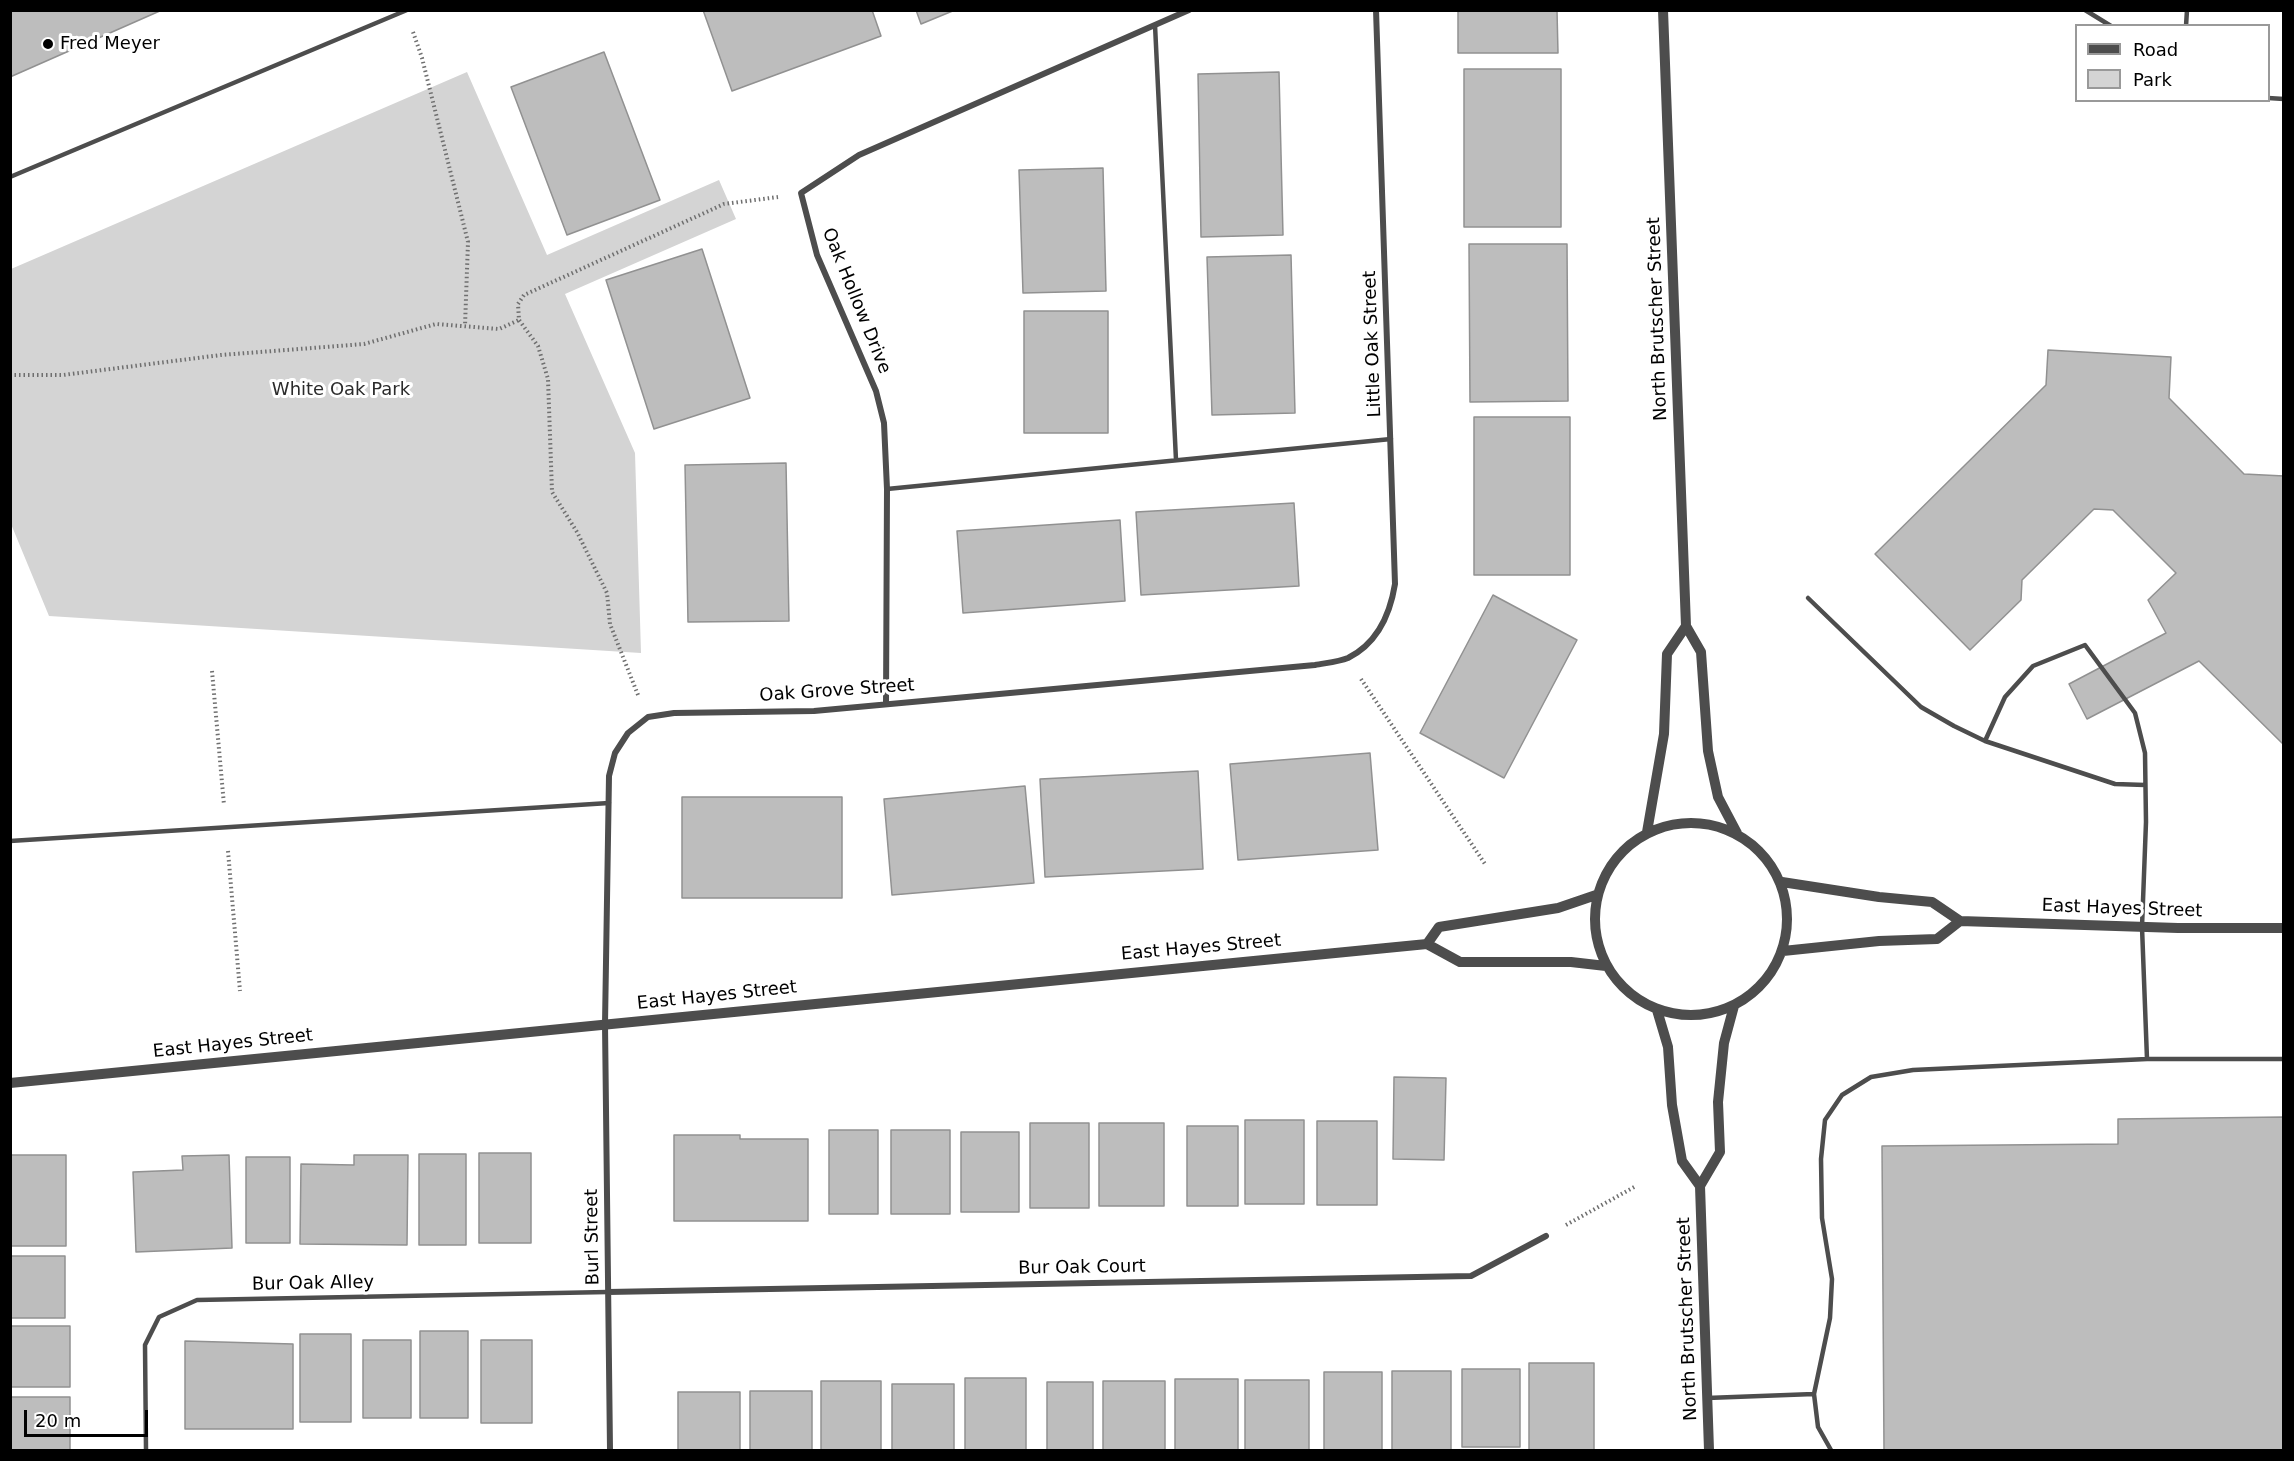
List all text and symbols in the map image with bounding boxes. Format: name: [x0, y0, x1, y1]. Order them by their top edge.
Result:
legend: [2075, 24, 2270, 102]
place label: Fred Meyer: [60, 33, 160, 55]
marker: Fred Meyer: [41, 37, 55, 51]
text: Road: [2133, 39, 2178, 60]
text: Park: [2133, 69, 2172, 90]
street label: North Brutscher Street: [1644, 217, 1672, 421]
street label: Oak Hollow Drive: [817, 225, 895, 377]
street label: Little Oak Street: [1360, 270, 1386, 418]
park label: White Oak Park: [272, 379, 410, 401]
street label: Oak Grove Street: [759, 675, 915, 707]
street label: East Hayes Street: [2041, 895, 2203, 923]
street label: East Hayes Street: [1120, 930, 1282, 966]
street label: East Hayes Street: [636, 977, 798, 1015]
street label: East Hayes Street: [152, 1025, 314, 1063]
street label: Burl Street: [581, 1189, 605, 1285]
street label: North Brutscher Street: [1674, 1217, 1702, 1421]
street label: Bur Oak Court: [1018, 1256, 1146, 1280]
street label: Bur Oak Alley: [252, 1272, 374, 1296]
scale bar: [27, 1398, 152, 1436]
text: 20 m: [35, 1410, 81, 1431]

